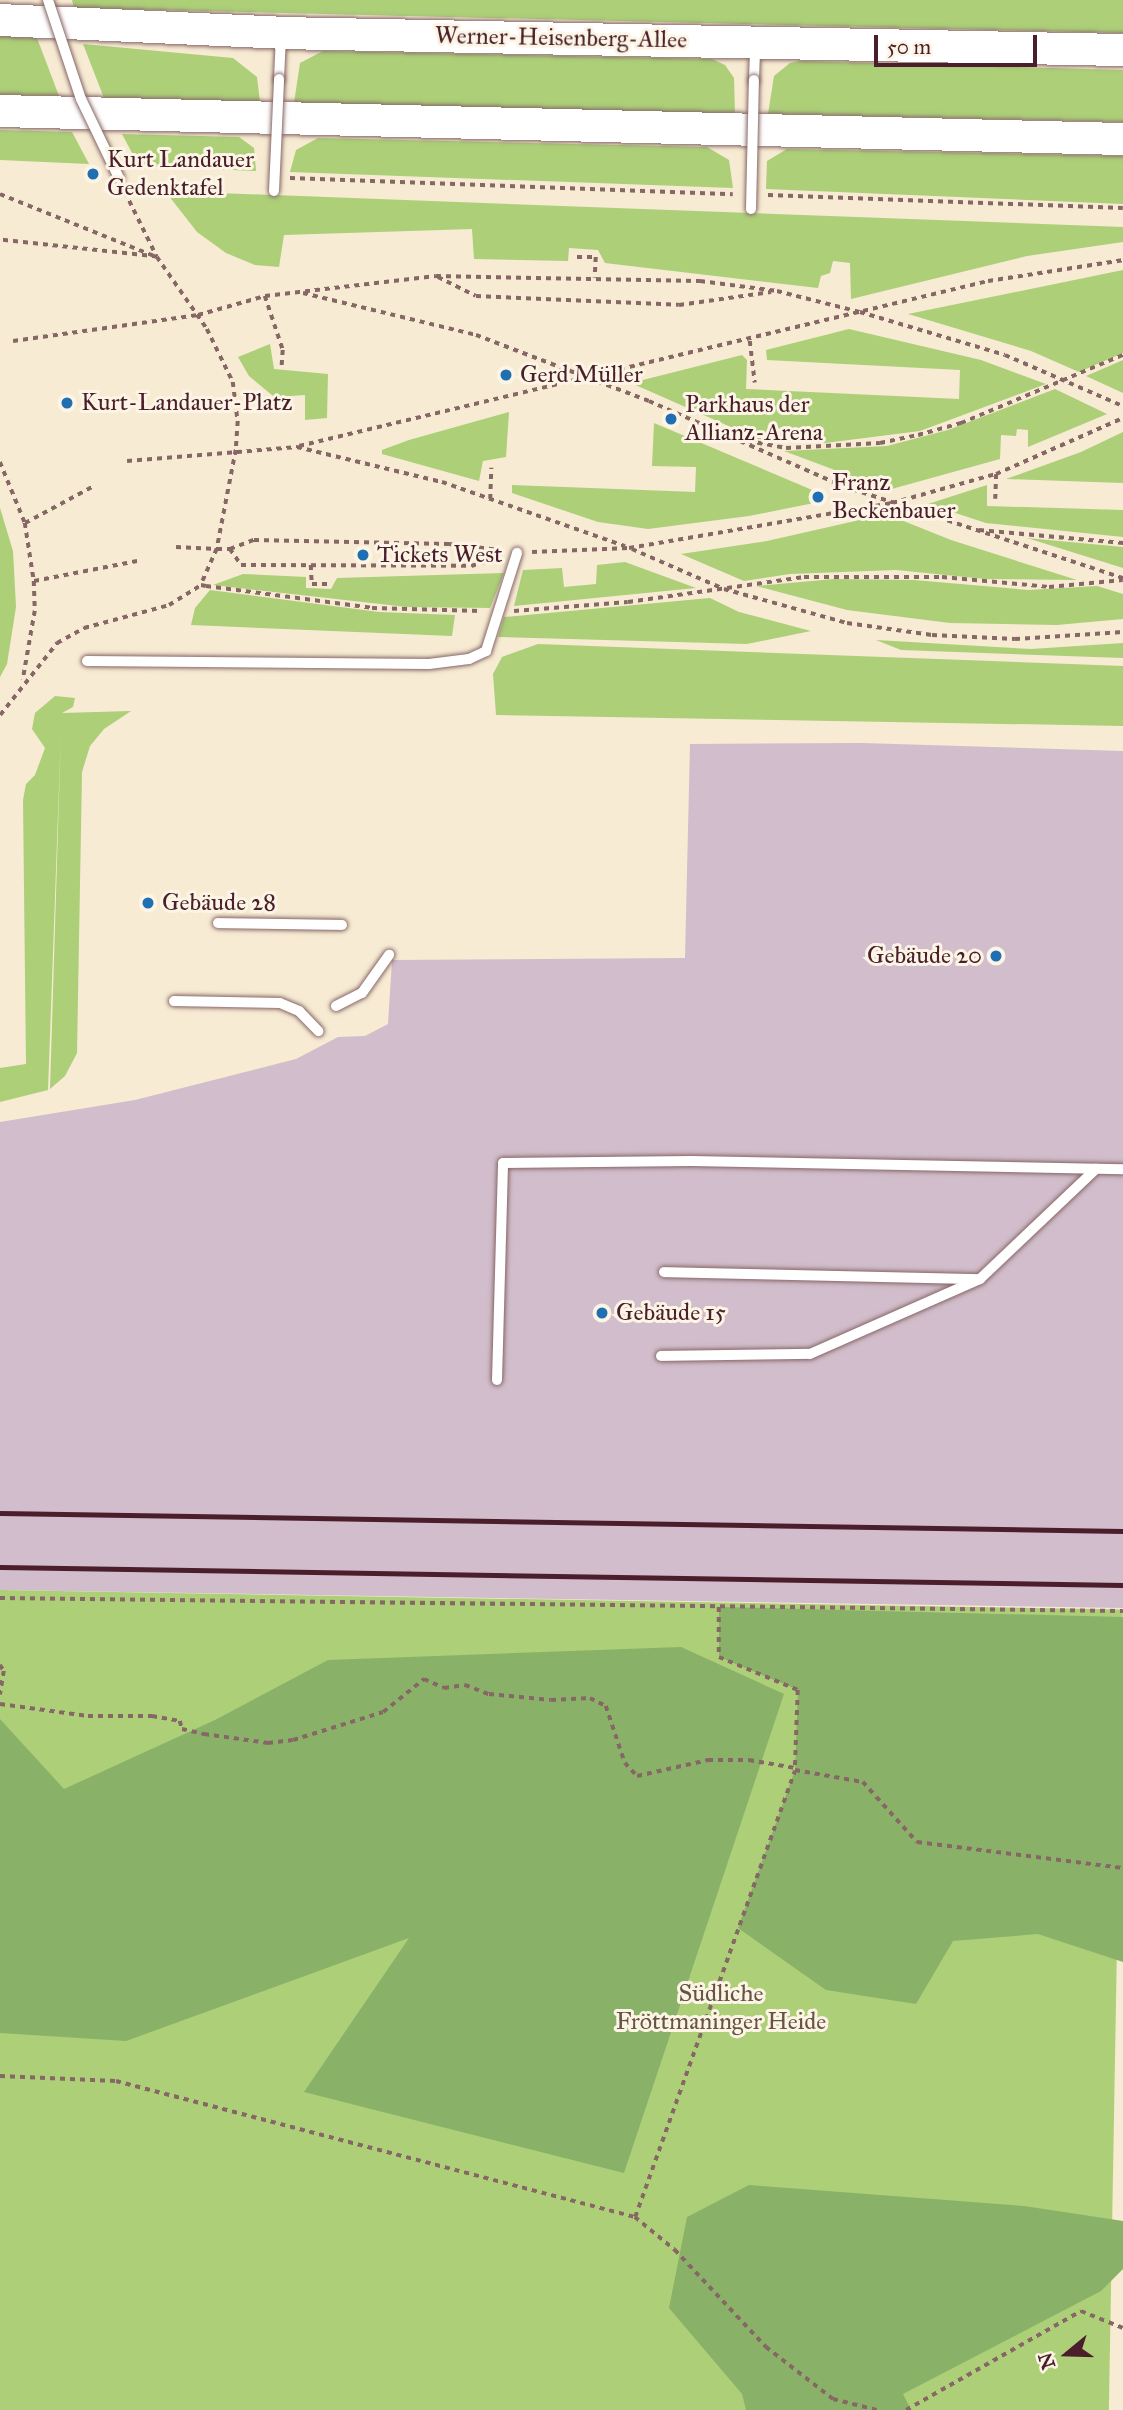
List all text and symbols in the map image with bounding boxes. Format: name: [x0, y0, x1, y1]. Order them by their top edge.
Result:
street label: Werner-Heisenberg-Allee: [435, 21, 687, 55]
scale bar: [878, 21, 1041, 65]
text: 50 m: [887, 34, 931, 60]
place label: Kurt Landauer Gedenktafel: [107, 146, 254, 202]
marker: Kurt Landauer Gedenktafel: [85, 166, 101, 182]
place label: Gerd Müller: [520, 361, 643, 389]
marker: Gerd Müller: [498, 367, 514, 383]
place label: Kurt-Landauer-Platz: [81, 389, 292, 417]
place label: Parkhaus der Allianz-Arena: [685, 391, 823, 447]
marker: Kurt-Landauer-Platz: [59, 395, 75, 411]
marker: Parkhaus der Allianz-Arena: [663, 411, 679, 427]
place label: Franz Beckenbauer: [832, 469, 955, 525]
marker: Franz Beckenbauer: [810, 489, 826, 505]
place label: Tickets West: [377, 541, 502, 569]
marker: Tickets West: [355, 547, 371, 563]
place label: Gebäude 28: [162, 889, 276, 917]
marker: Gebäude 28: [140, 895, 156, 911]
place label: Gebäude 20: [867, 942, 982, 970]
marker: Gebäude 20: [988, 948, 1004, 964]
place label: Gebäude 15: [616, 1299, 726, 1327]
marker: Gebäude 15: [594, 1305, 610, 1321]
park label: Südliche Fröttmaninger Heide: [616, 1980, 826, 2036]
north arrow: [1032, 2319, 1102, 2389]
text: N: [1033, 2350, 1060, 2372]

